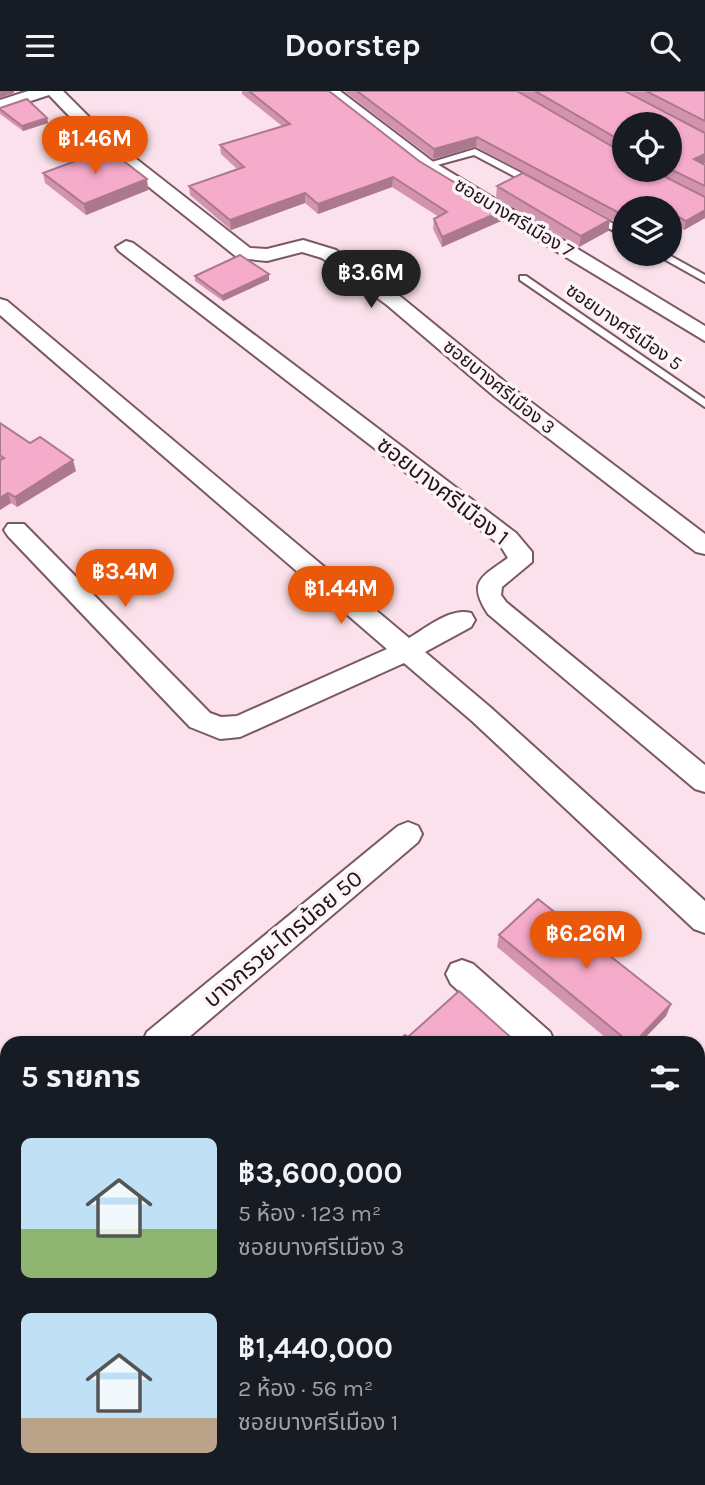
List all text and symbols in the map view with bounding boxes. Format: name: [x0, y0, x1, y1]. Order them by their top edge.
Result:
icon: menu: [21, 27, 59, 65]
text: Doorstep: [284, 27, 421, 64]
icon: search: [646, 27, 684, 65]
map controls: [612, 112, 682, 266]
button: locate: [612, 112, 682, 182]
pin: ฿1.46M: [38, 116, 152, 176]
text: ฿1.46M: [58, 125, 132, 152]
street label: ซอยบางศรีเมือง 7: [450, 174, 578, 262]
button: layers: [612, 196, 682, 266]
pin: ฿3.6M: [322, 251, 420, 310]
text: ฿3.6M: [338, 259, 404, 286]
street label: ซอยบางศรีเมือง 5: [562, 279, 686, 375]
street label: ซอยบางศรีเมือง 3: [439, 335, 559, 439]
street label: ซอยบางศรีเมือง 1: [371, 431, 515, 551]
pin: ฿3.4M: [76, 549, 174, 609]
text: ฿3.4M: [92, 558, 158, 585]
pin: ฿1.44M: [284, 567, 398, 626]
text: ฿1.44M: [304, 575, 378, 602]
street label: บางกรวย-ไทรน้อย 50: [198, 865, 368, 1013]
pin: ฿6.26M: [529, 911, 643, 971]
text: ฿6.26M: [546, 920, 626, 947]
text: 5 รายการ: [21, 1059, 141, 1095]
icon: filters: [646, 1059, 684, 1097]
text: ฿3,600,000: [238, 1155, 402, 1191]
icon: home: [77, 1166, 161, 1250]
text: 5 ห้อง · 123 m²: [238, 1200, 381, 1227]
text: ซอยบางศรีเมือง 3: [238, 1234, 404, 1261]
text: ฿1,440,000: [238, 1330, 393, 1366]
icon: home: [77, 1341, 161, 1425]
text: 2 ห้อง · 56 m²: [238, 1375, 373, 1402]
text: ซอยบางศรีเมือง 1: [238, 1409, 398, 1436]

